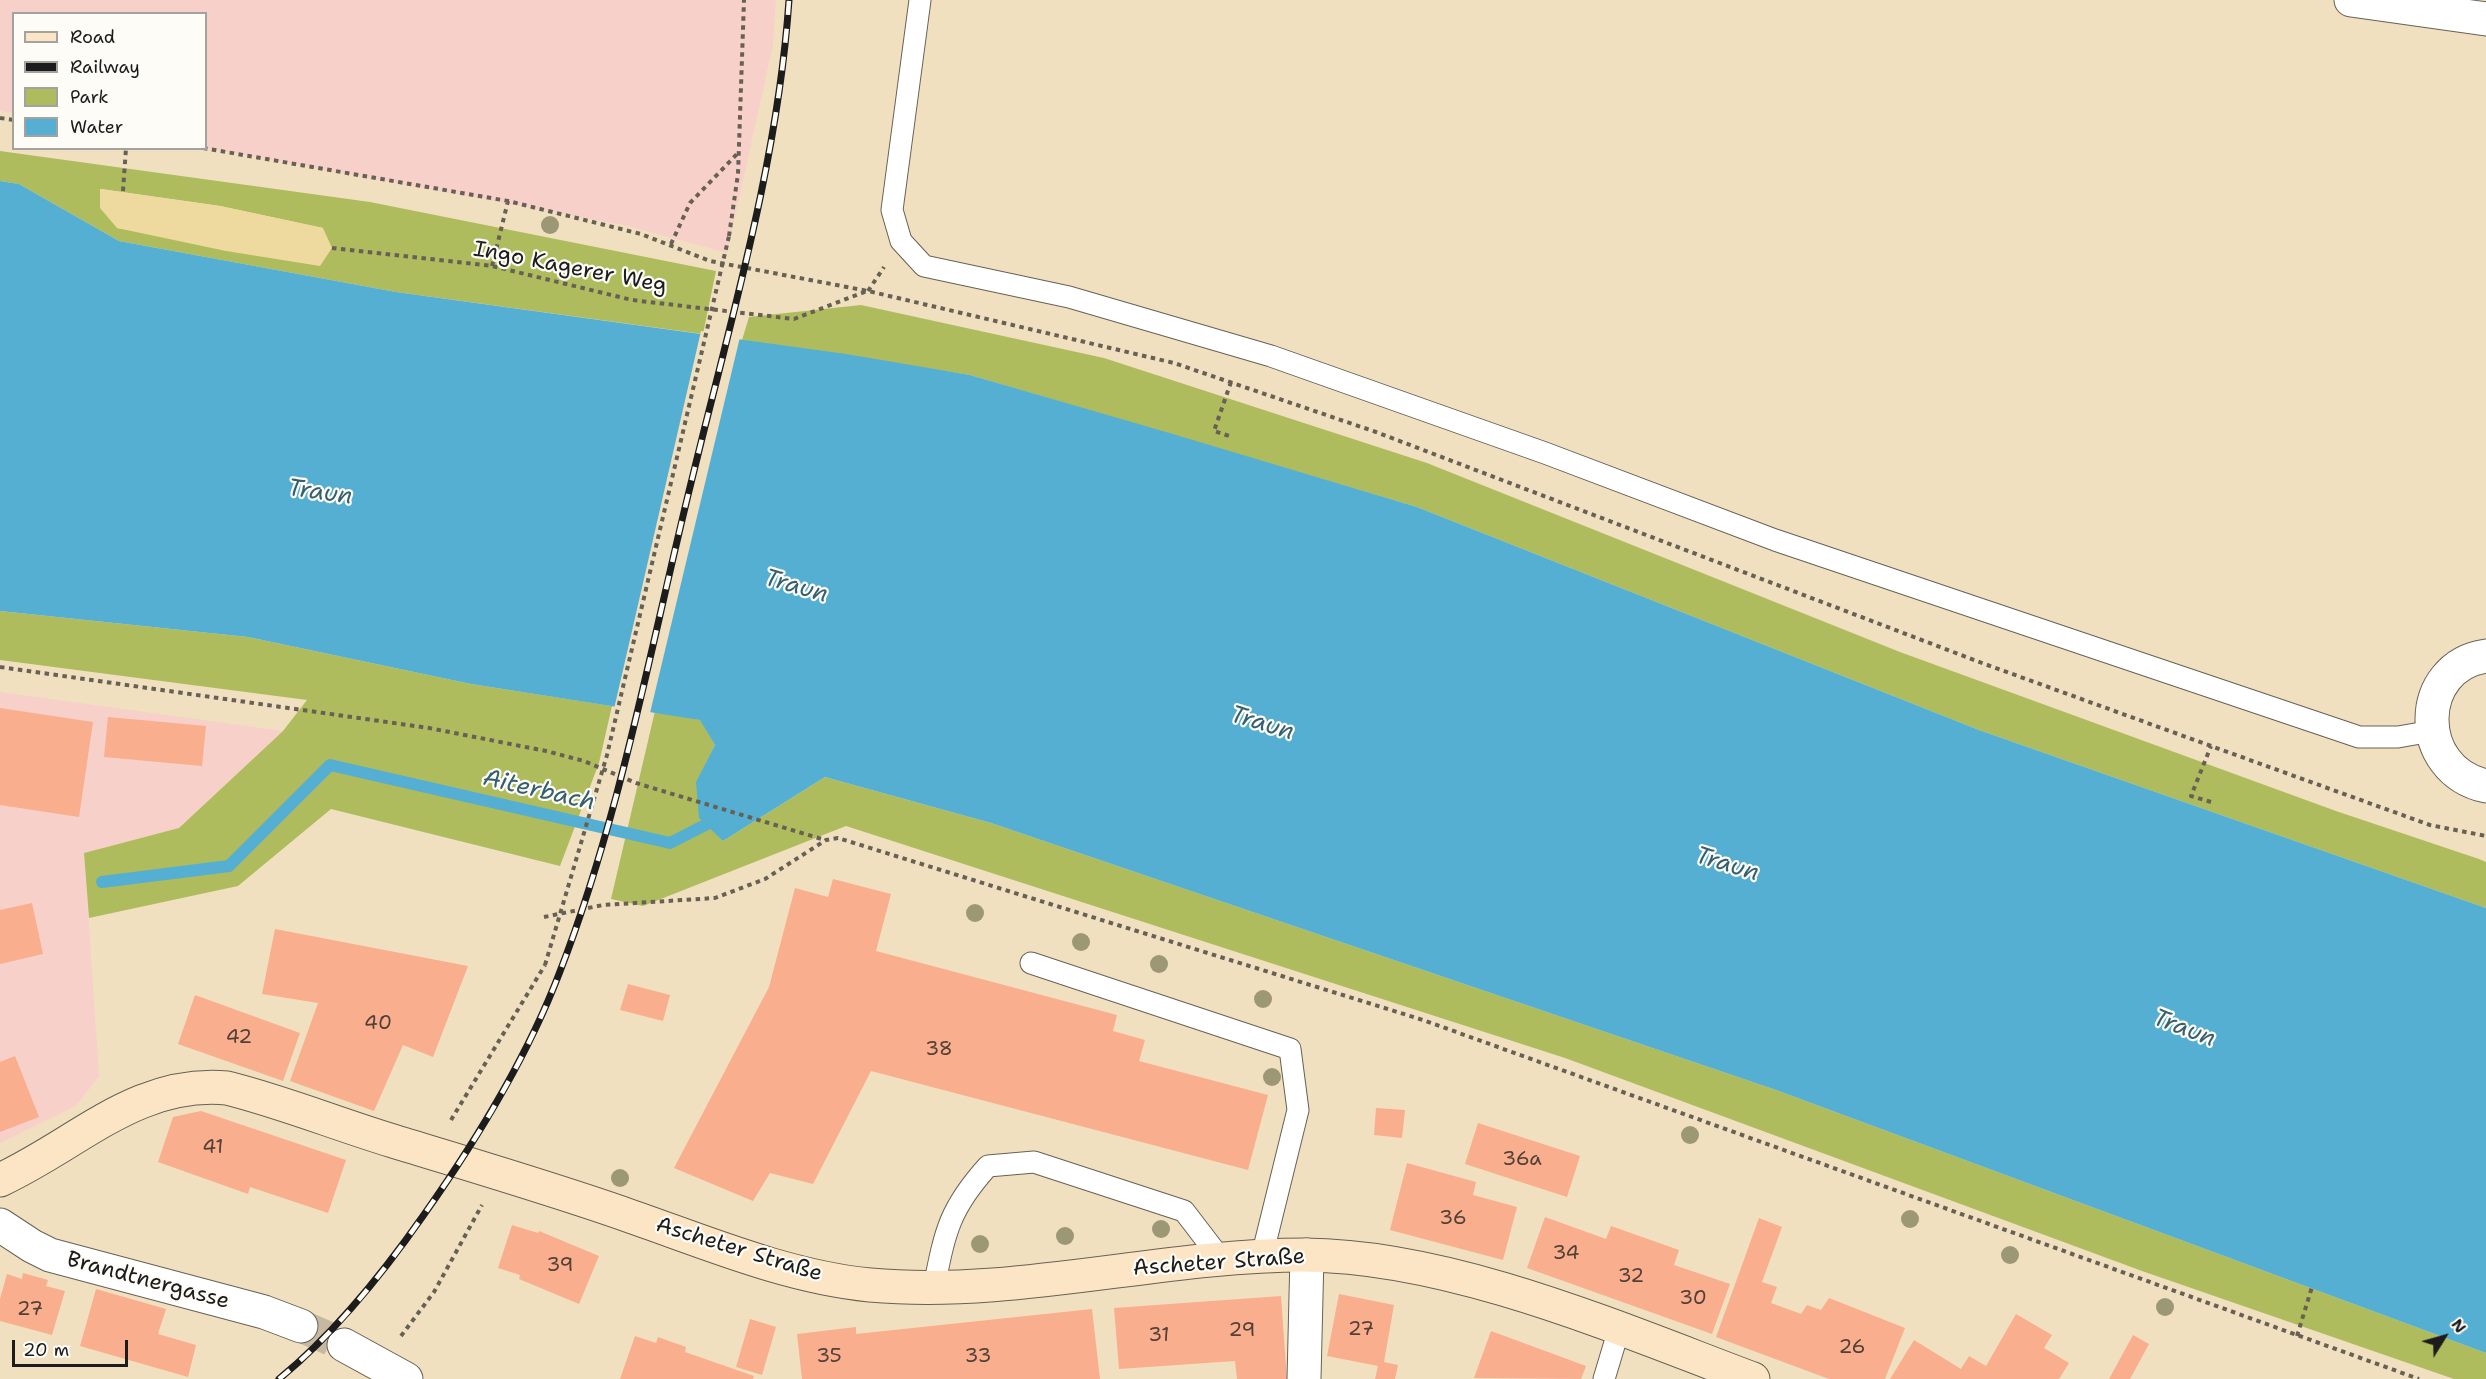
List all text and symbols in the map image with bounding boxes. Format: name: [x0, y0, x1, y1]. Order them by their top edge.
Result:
legend: [12, 12, 207, 150]
text: Road: [70, 25, 115, 49]
text: Railway: [70, 55, 140, 79]
text: Park: [70, 85, 109, 109]
text: Water: [70, 115, 123, 139]
street label: Ingo Kagerer Weg: [471, 236, 669, 300]
water label: Traun: [286, 474, 354, 512]
water label: Traun: [761, 564, 831, 610]
water label: Traun: [1227, 701, 1297, 747]
water label: Aiterbach: [480, 764, 598, 818]
water label: Traun: [1692, 842, 1762, 888]
water label: Traun: [2149, 1004, 2219, 1054]
house number: 40: [364, 1012, 392, 1036]
house number: 42: [226, 1026, 252, 1050]
house number: 38: [925, 1038, 953, 1062]
house number: 41: [202, 1136, 224, 1160]
house number: 36a: [1502, 1148, 1542, 1172]
house number: 36: [1439, 1207, 1467, 1231]
street label: Ascheter Straße: [653, 1212, 825, 1288]
house number: 34: [1552, 1242, 1580, 1266]
street label: Ascheter Straße: [1132, 1244, 1306, 1282]
street label: Brandtnergasse: [64, 1247, 232, 1315]
house number: 39: [547, 1254, 573, 1278]
house number: 32: [1618, 1265, 1644, 1289]
house number: 30: [1679, 1287, 1707, 1311]
house number: 27: [17, 1298, 43, 1322]
north arrow: [2414, 1307, 2474, 1367]
text: N: [2447, 1314, 2471, 1337]
house number: 27: [1348, 1318, 1374, 1342]
house number: 29: [1229, 1319, 1255, 1343]
house number: 31: [1148, 1324, 1170, 1348]
scale bar: [15, 1328, 130, 1366]
house number: 26: [1838, 1336, 1866, 1360]
text: 20 m: [23, 1338, 69, 1362]
house number: 35: [816, 1345, 842, 1369]
house number: 33: [965, 1345, 991, 1369]

